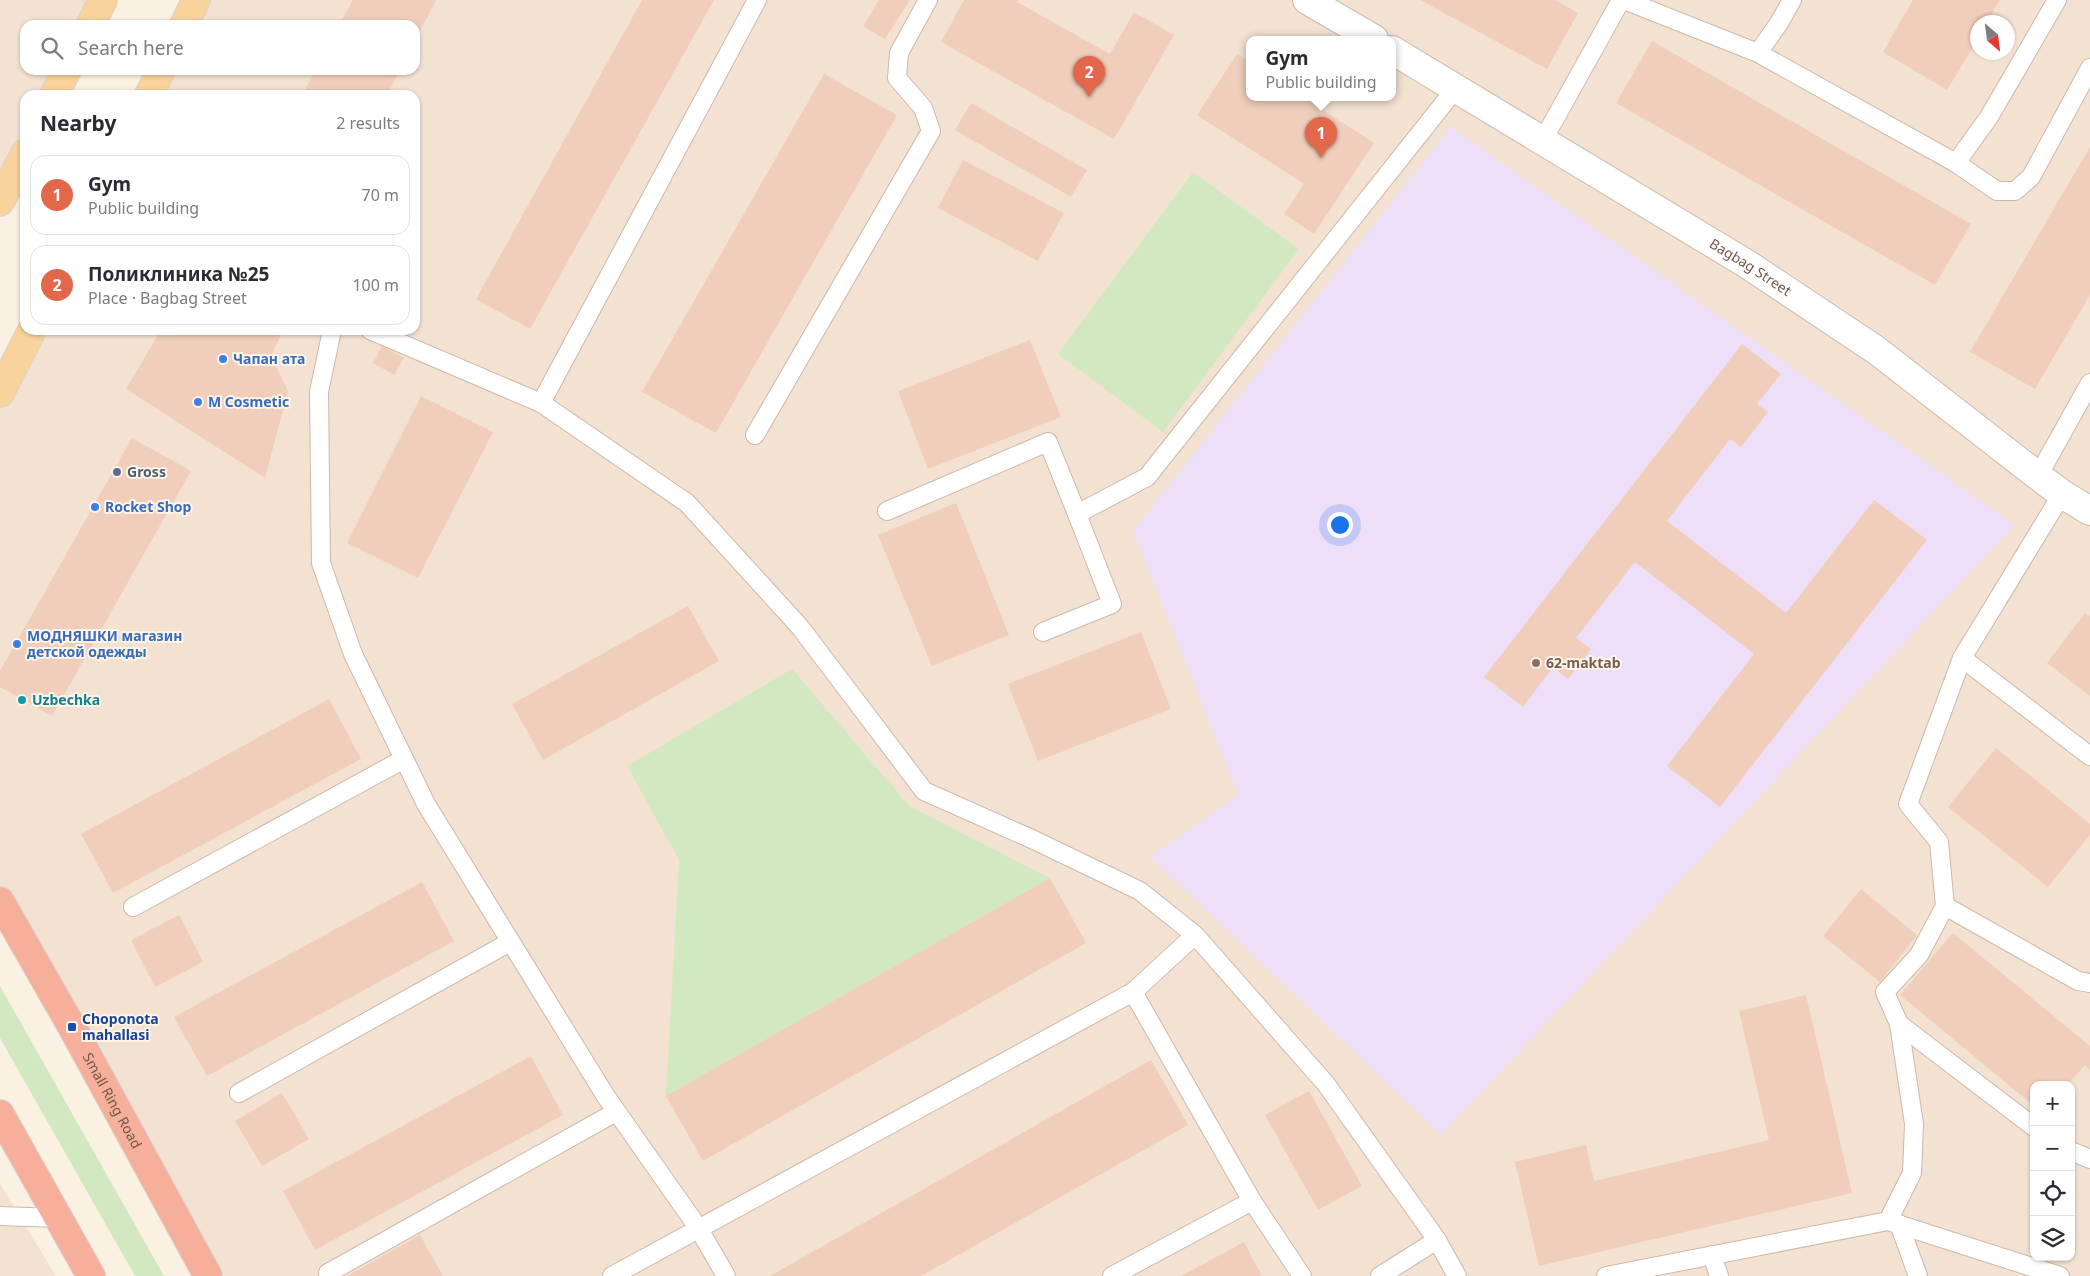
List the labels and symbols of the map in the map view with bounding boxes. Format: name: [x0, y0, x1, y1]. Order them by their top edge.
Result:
north arrow: [1970, 15, 2015, 60]
pin: 2: [1073, 56, 1105, 97]
pin: 1: [1305, 117, 1337, 158]
street label: Bagbag Street: [1706, 234, 1795, 300]
place label: Чапан ата: [233, 349, 305, 368]
marker: Чапан ата: [217, 353, 229, 365]
place label: M Cosmetic: [208, 392, 289, 411]
marker: M Cosmetic: [192, 396, 204, 408]
place label: Gross: [127, 462, 166, 481]
marker: Gross: [111, 466, 123, 478]
place label: Rocket Shop: [105, 497, 191, 516]
marker: Rocket Shop: [89, 501, 101, 513]
your location: [1327, 512, 1353, 538]
place label: МОДНЯШКИ магазин детской одежды: [27, 626, 182, 661]
marker: МОДНЯШКИ магазин детской одежды: [11, 638, 23, 650]
place label: 62-maktab: [1546, 653, 1621, 672]
marker: 62-maktab: [1530, 657, 1542, 669]
place label: Uzbechka: [32, 690, 100, 709]
marker: Uzbechka: [16, 694, 28, 706]
place label: Choponota mahallasi: [82, 1009, 159, 1044]
marker: Choponota mahallasi: [66, 1021, 78, 1033]
street label: Small Ring Road: [79, 1049, 147, 1152]

